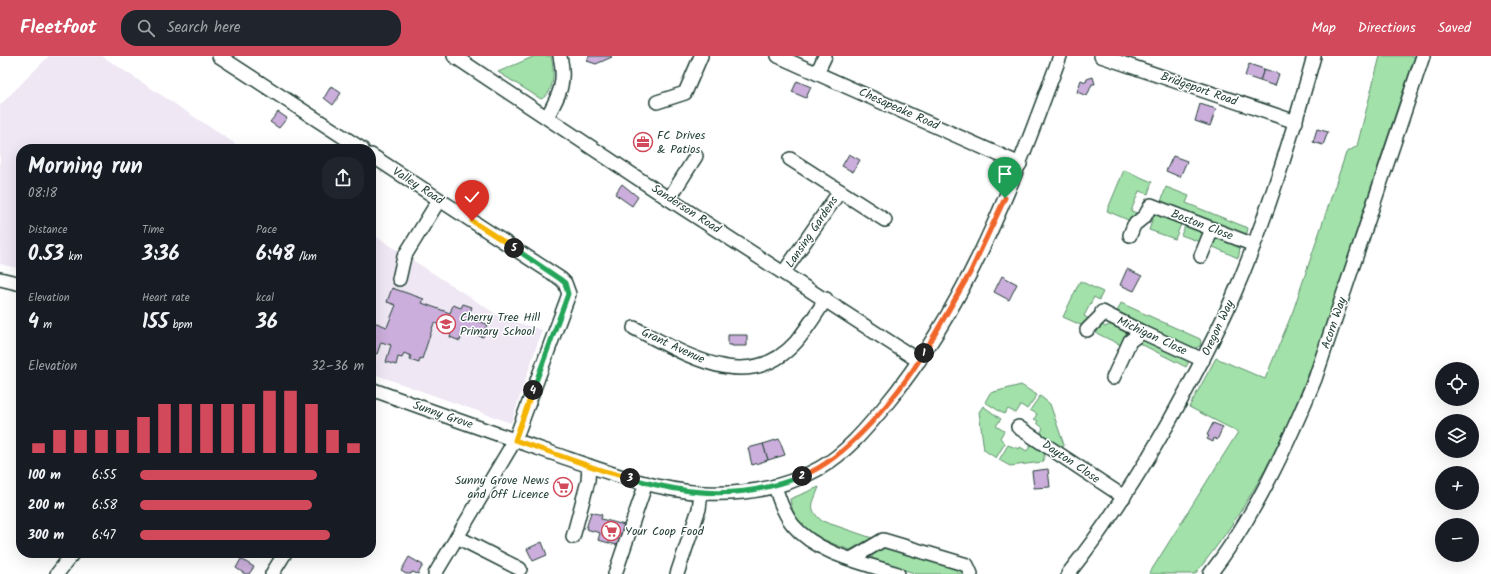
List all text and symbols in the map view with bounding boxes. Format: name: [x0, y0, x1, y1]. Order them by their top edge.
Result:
search box: [121, 10, 401, 46]
text: Fleetfoot: [20, 13, 97, 43]
text: Search here: [167, 16, 241, 40]
icon: search: [135, 17, 157, 39]
text: Map: [1311, 17, 1336, 39]
text: Directions: [1358, 17, 1416, 39]
text: Saved: [1438, 17, 1471, 39]
street label: Bridgeport Road: [1158, 67, 1241, 111]
street label: Chesapeake Road: [856, 83, 943, 136]
place label: FC Drives & Patios: [657, 126, 705, 159]
office icon: FC Drives & Patios: [632, 131, 654, 153]
text: Morning run: [28, 150, 143, 185]
button: share: [322, 157, 364, 199]
pin: [988, 157, 1022, 198]
street label: Valley Road: [389, 162, 448, 210]
icon: arrive: [994, 163, 1016, 185]
street label: Sanderson Road: [647, 179, 725, 239]
pin: [455, 180, 489, 221]
text: 08:18: [28, 183, 57, 204]
icon: check: [461, 186, 483, 208]
street label: Lansing Gardens: [781, 192, 843, 272]
street label: Boston Close: [1168, 204, 1237, 246]
text: Distance: [28, 221, 68, 239]
text: Time: [142, 221, 164, 239]
text: Pace: [256, 221, 277, 239]
pin: 5: [504, 238, 524, 258]
text: 0.53: [28, 239, 64, 271]
text: 3:36: [142, 239, 180, 271]
text: 6:48: [256, 239, 294, 271]
text: 5: [511, 239, 517, 257]
text: km: [64, 248, 82, 266]
text: /km: [294, 248, 317, 266]
text: Elevation: [28, 289, 70, 307]
text: Heart rate: [142, 289, 190, 307]
text: kcal: [256, 289, 274, 307]
street label: Acorn Way: [1316, 294, 1352, 352]
street label: Oregon Way: [1197, 297, 1239, 359]
text: 4: [28, 307, 39, 339]
text: 155: [142, 307, 168, 339]
text: 36: [256, 307, 278, 339]
place label: Cherry Tree Hill Primary School: [460, 308, 540, 341]
street label: Michigan Close: [1114, 311, 1191, 361]
school or university icon: Cherry Tree Hill Primary School: [435, 313, 457, 335]
text: m: [39, 316, 52, 334]
text: bpm: [168, 316, 192, 334]
street label: Grant Avenue: [638, 323, 708, 369]
pin: 1: [914, 343, 934, 363]
text: 1: [922, 344, 926, 362]
text: Elevation: [28, 356, 77, 377]
text: 32–36 m: [311, 356, 364, 377]
map controls: [1435, 362, 1479, 562]
button: locate: [1435, 362, 1479, 406]
pin: 4: [523, 380, 543, 400]
text: 4: [530, 381, 536, 399]
street label: Sunny Grove: [410, 396, 476, 434]
button: layers: [1435, 414, 1479, 458]
street label: Dayton Close: [1038, 436, 1104, 489]
text: 100 m: [28, 465, 61, 486]
text: 6:55: [92, 465, 116, 486]
pin: 2: [792, 466, 812, 486]
button: +: [1435, 466, 1479, 510]
text: 2: [799, 467, 805, 485]
pin: 3: [620, 468, 640, 488]
text: 3: [627, 469, 633, 487]
place label: Sunny Grove News and Off Licence: [455, 471, 550, 504]
supermarket icon: Sunny Grove News and Off Licence: [552, 476, 574, 498]
text: 200 m: [28, 495, 65, 516]
text: 6:58: [92, 495, 117, 516]
button: −: [1435, 518, 1479, 562]
supermarket icon: Your Coop Food: [600, 520, 622, 542]
place label: Your Coop Food: [625, 522, 705, 541]
text: 300 m: [28, 525, 64, 546]
text: 6:47: [92, 525, 116, 546]

